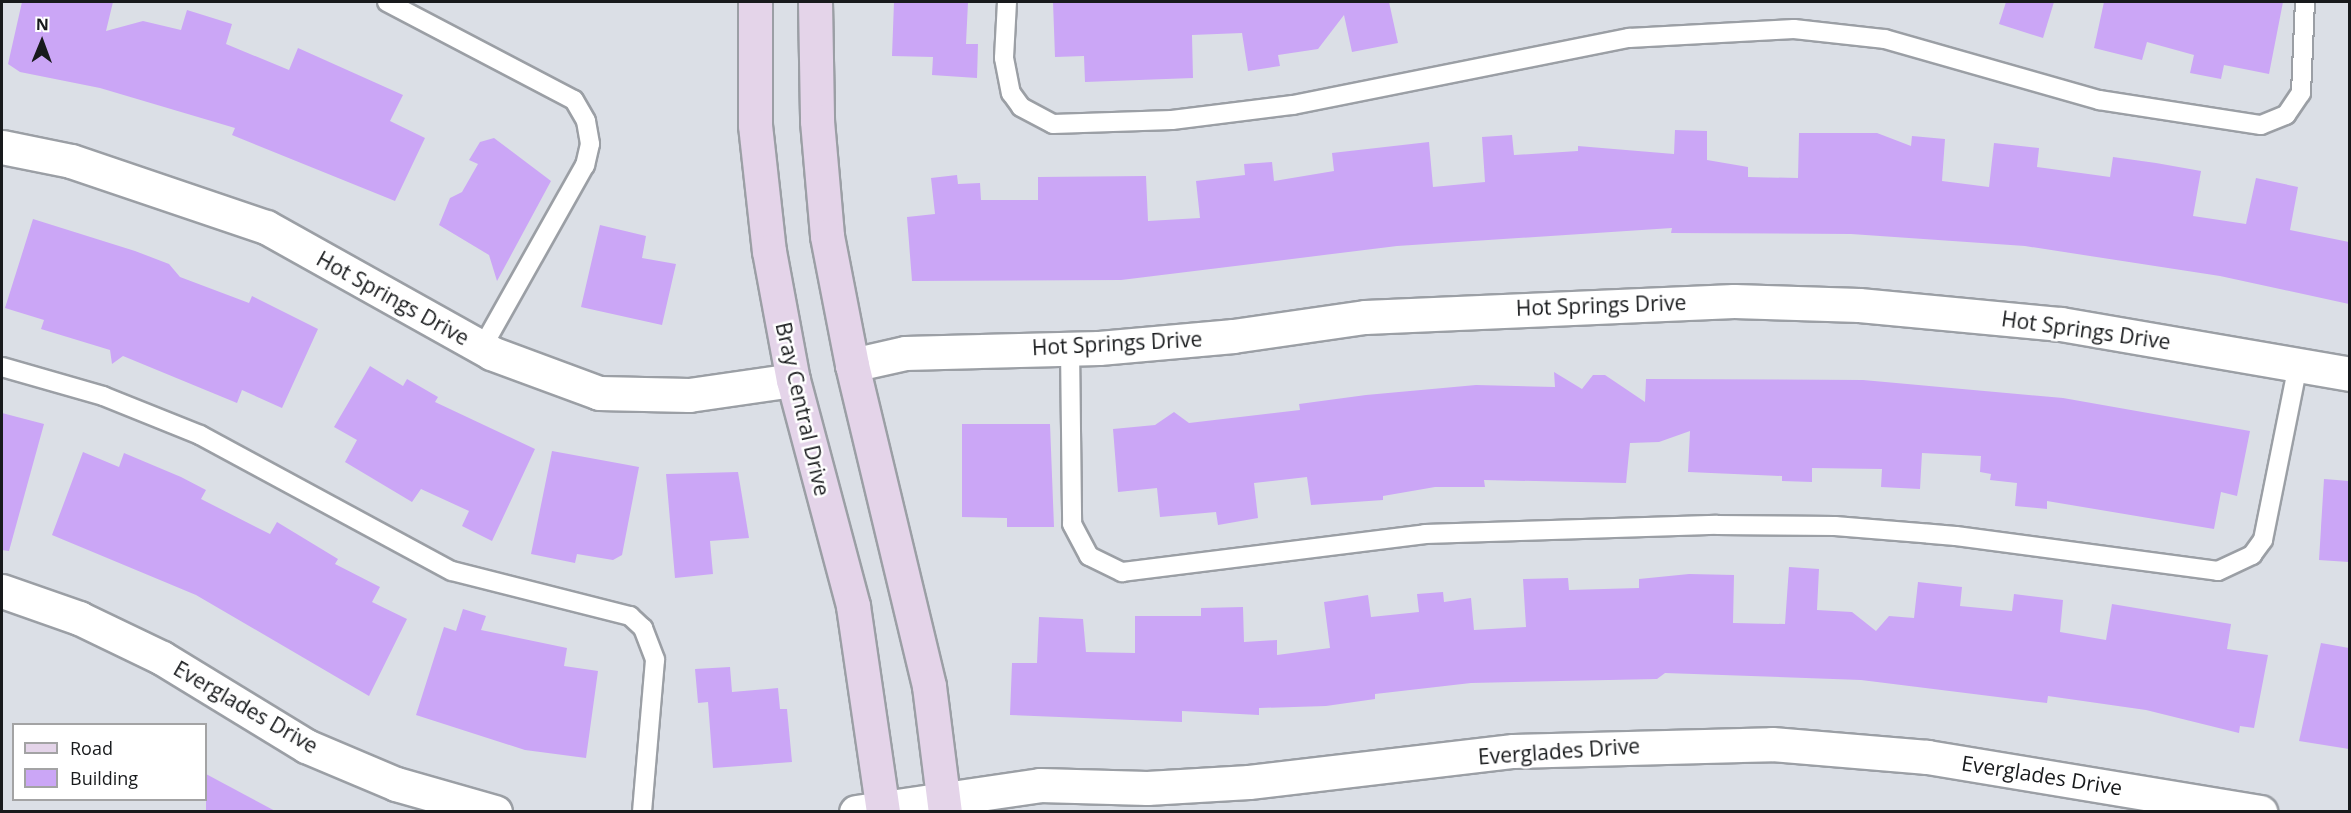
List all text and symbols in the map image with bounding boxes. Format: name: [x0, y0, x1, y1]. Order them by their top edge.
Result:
north arrow: [12, 12, 72, 72]
text: N: [36, 13, 49, 35]
street label: Hot Springs Drive: [312, 246, 474, 350]
street label: Hot Springs Drive: [1515, 289, 1687, 321]
street label: Hot Springs Drive: [2000, 306, 2172, 354]
street label: Bray Central Drive: [771, 320, 835, 498]
street label: Hot Springs Drive: [1031, 326, 1203, 360]
street label: Everglades Drive: [169, 655, 323, 759]
legend: [12, 723, 207, 801]
street label: Everglades Drive: [1477, 733, 1641, 769]
text: Road: [70, 736, 113, 760]
street label: Everglades Drive: [1960, 750, 2124, 800]
text: Building: [70, 766, 138, 790]

